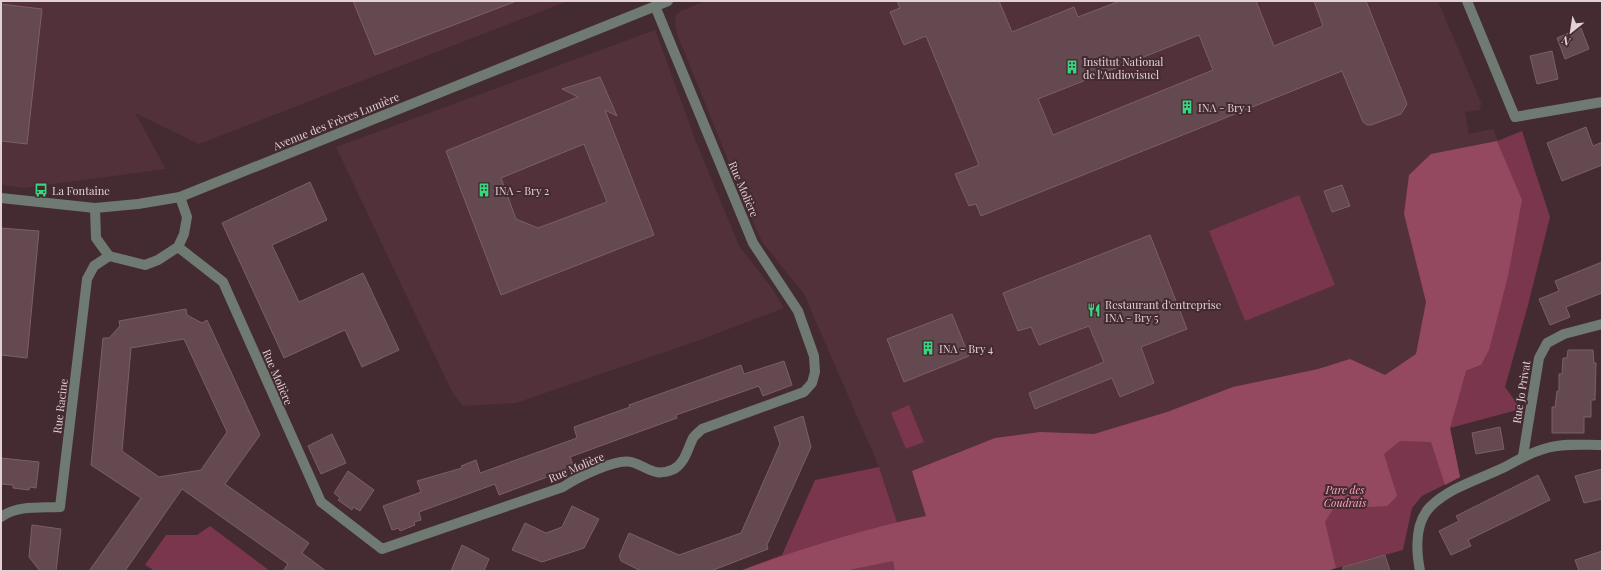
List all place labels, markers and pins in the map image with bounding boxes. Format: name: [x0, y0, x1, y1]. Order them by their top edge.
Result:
place label: Institut National de l'Audiovisuel: [1083, 54, 1163, 82]
building icon: Institut National de l'Audiovisuel: [1064, 59, 1080, 75]
building icon: INA - Bry 1: [1179, 99, 1195, 115]
place label: INA - Bry 1: [1198, 100, 1251, 115]
bus stop icon: La Fontaine: [33, 182, 49, 198]
building icon: INA - Bry 2: [476, 182, 492, 198]
place label: La Fontaine: [52, 183, 110, 198]
place label: INA - Bry 2: [495, 183, 549, 198]
place label: Restaurant d'entreprise INA - Bry 5: [1105, 297, 1222, 325]
restaurant icon: Restaurant d'entreprise INA - Bry 5: [1086, 302, 1102, 318]
building icon: INA - Bry 4: [920, 340, 936, 356]
place label: INA - Bry 4: [939, 341, 994, 356]

